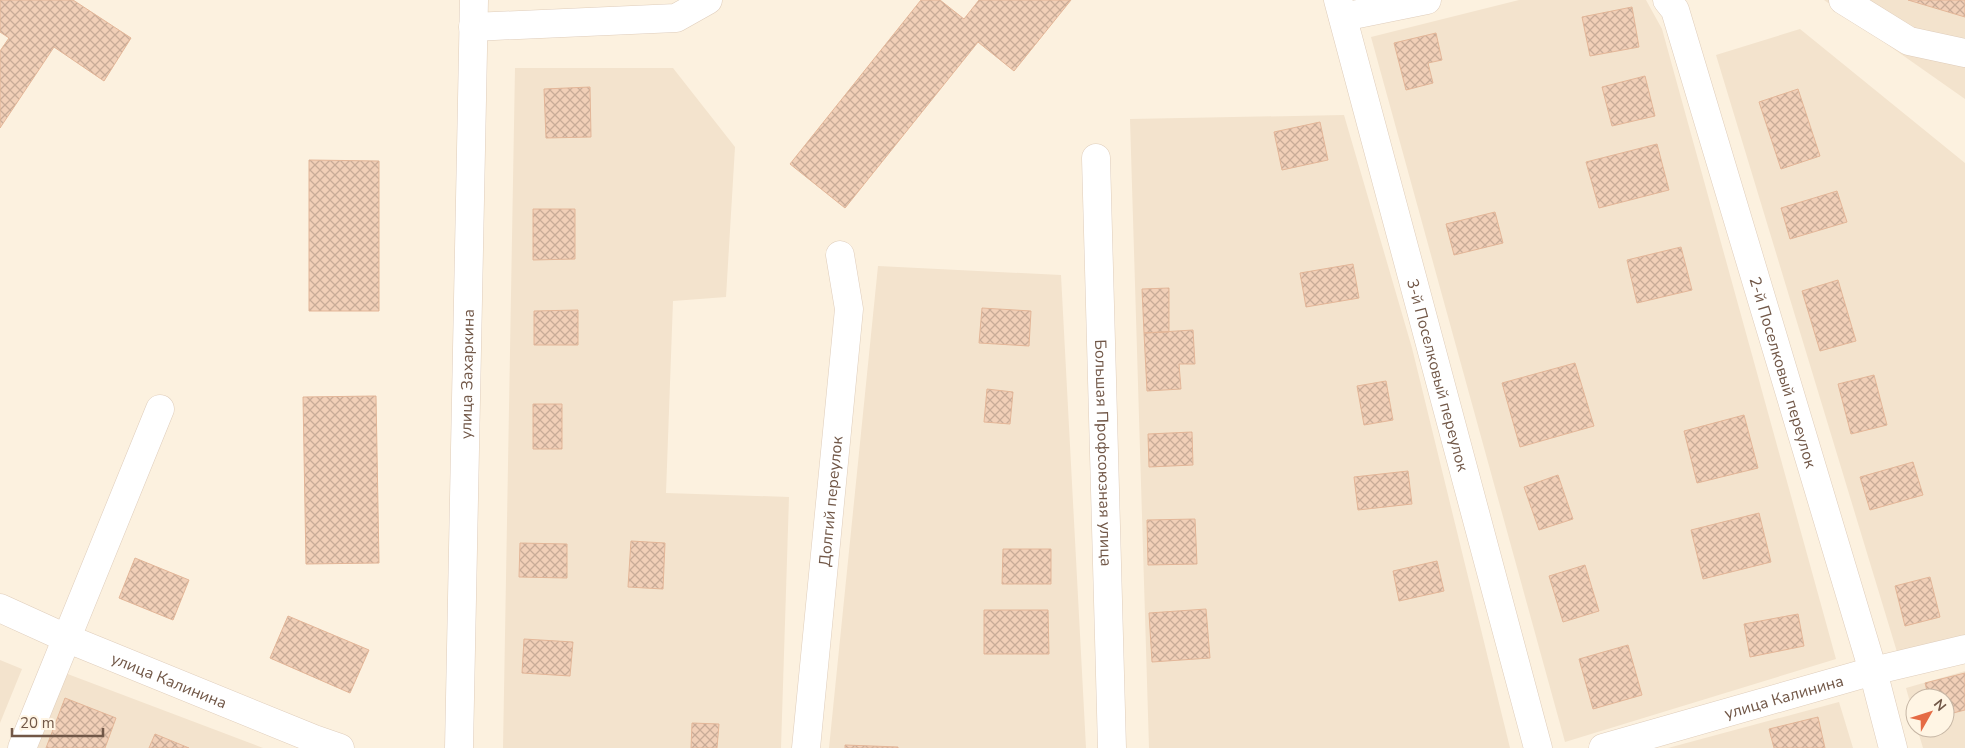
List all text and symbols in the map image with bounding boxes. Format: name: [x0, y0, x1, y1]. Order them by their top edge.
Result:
street label: 2-й Поселковый переулок: [1744, 274, 1822, 471]
street label: 3-й Поселковый переулок: [1401, 276, 1474, 474]
street label: улица Захаркина: [455, 309, 480, 439]
street label: Большая Профсоюзная улица: [1089, 339, 1117, 567]
street label: Долгий переулок: [814, 434, 849, 568]
street label: улица Калинина: [108, 648, 230, 714]
street label: улица Калинина: [1722, 670, 1846, 725]
north arrow: [1905, 688, 1955, 738]
text: N: [1929, 695, 1950, 715]
scale bar: [12, 706, 104, 738]
text: 20 m: [20, 713, 55, 733]

